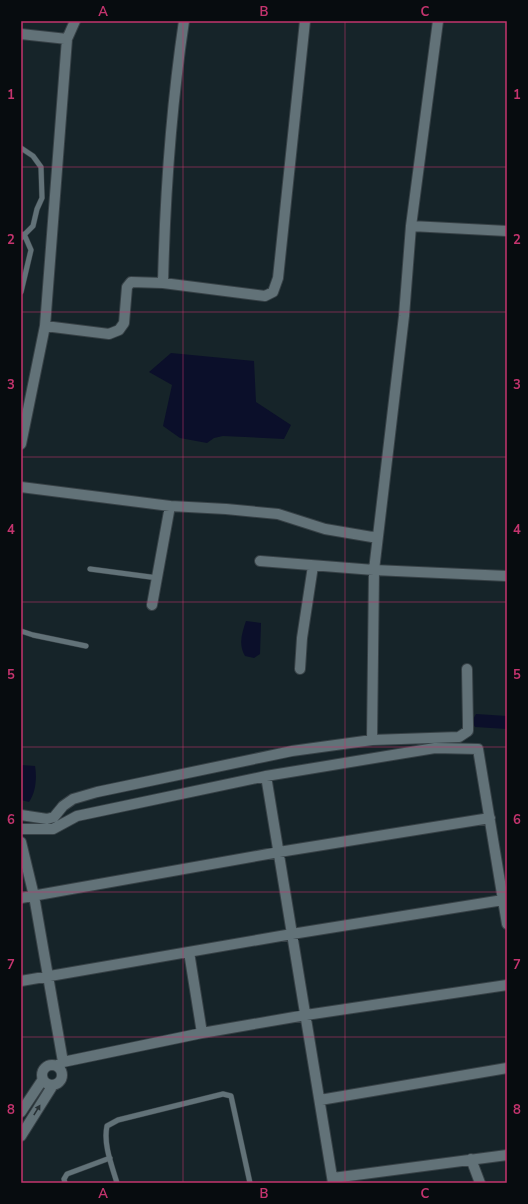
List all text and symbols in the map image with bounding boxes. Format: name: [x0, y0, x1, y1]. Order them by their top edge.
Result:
text: A: [98, 3, 108, 21]
text: B: [260, 3, 269, 21]
text: C: [421, 3, 430, 21]
text: 1: [7, 86, 15, 104]
text: 1: [513, 86, 521, 104]
text: 2: [7, 231, 15, 249]
text: 2: [513, 231, 521, 249]
text: 3: [7, 376, 15, 394]
text: 3: [513, 376, 521, 394]
text: 4: [7, 521, 15, 539]
text: 4: [513, 521, 521, 539]
text: 5: [7, 666, 15, 684]
text: 5: [513, 666, 521, 684]
text: 6: [7, 811, 15, 829]
text: 6: [513, 811, 521, 829]
text: 7: [7, 956, 15, 974]
text: 7: [513, 956, 521, 974]
text: 8: [7, 1101, 15, 1119]
text: 8: [513, 1101, 521, 1119]
one-way arrow: [33, 1105, 41, 1115]
text: A: [98, 1185, 108, 1203]
text: B: [260, 1185, 269, 1203]
text: C: [421, 1185, 430, 1203]

